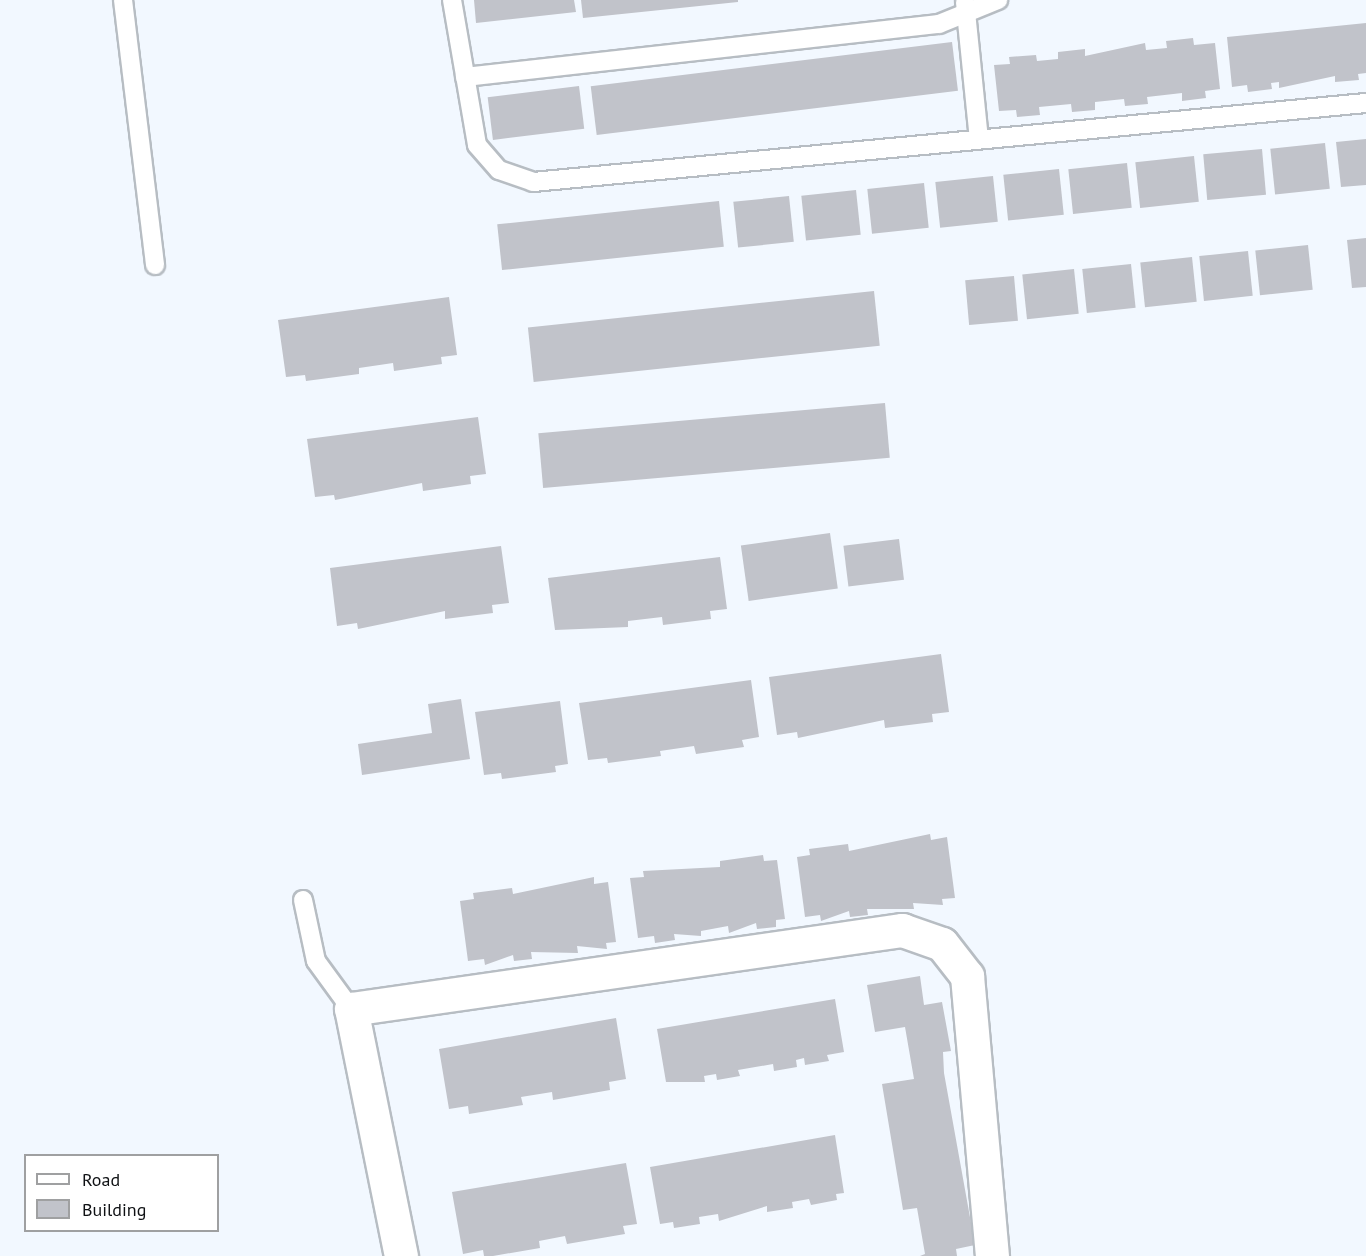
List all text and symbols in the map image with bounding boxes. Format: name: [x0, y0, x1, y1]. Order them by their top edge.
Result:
legend: [24, 1154, 219, 1232]
text: Road: [82, 1168, 120, 1191]
text: Building: [82, 1198, 146, 1221]

